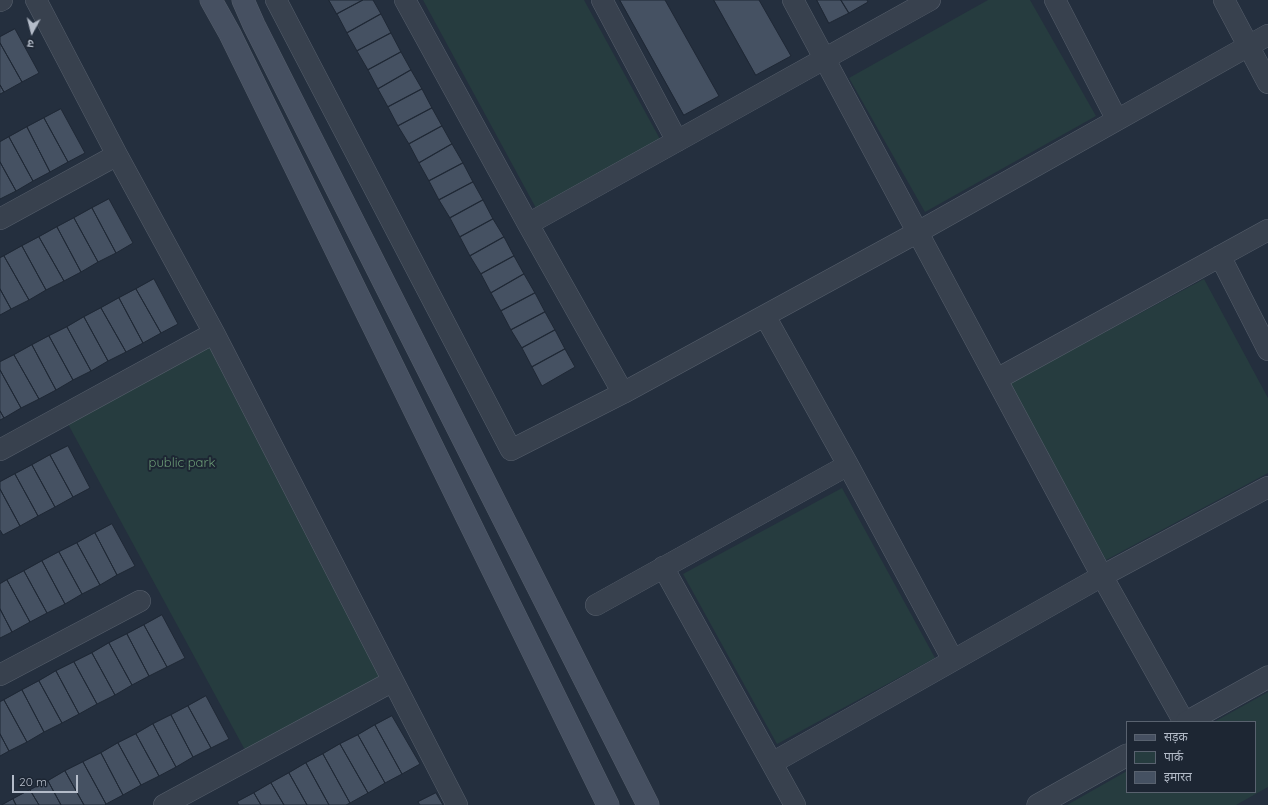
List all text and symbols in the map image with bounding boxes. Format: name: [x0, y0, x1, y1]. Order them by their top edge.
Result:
north arrow: [12, 12, 52, 52]
text: उ: [26, 37, 35, 51]
park label: public park: [149, 455, 215, 471]
legend: [1126, 721, 1256, 793]
text: सड़क: [1164, 729, 1188, 744]
text: पार्क: [1164, 749, 1183, 764]
scale bar: [14, 767, 80, 793]
text: इमारत: [1164, 769, 1192, 784]
text: 20 m: [19, 774, 47, 789]

